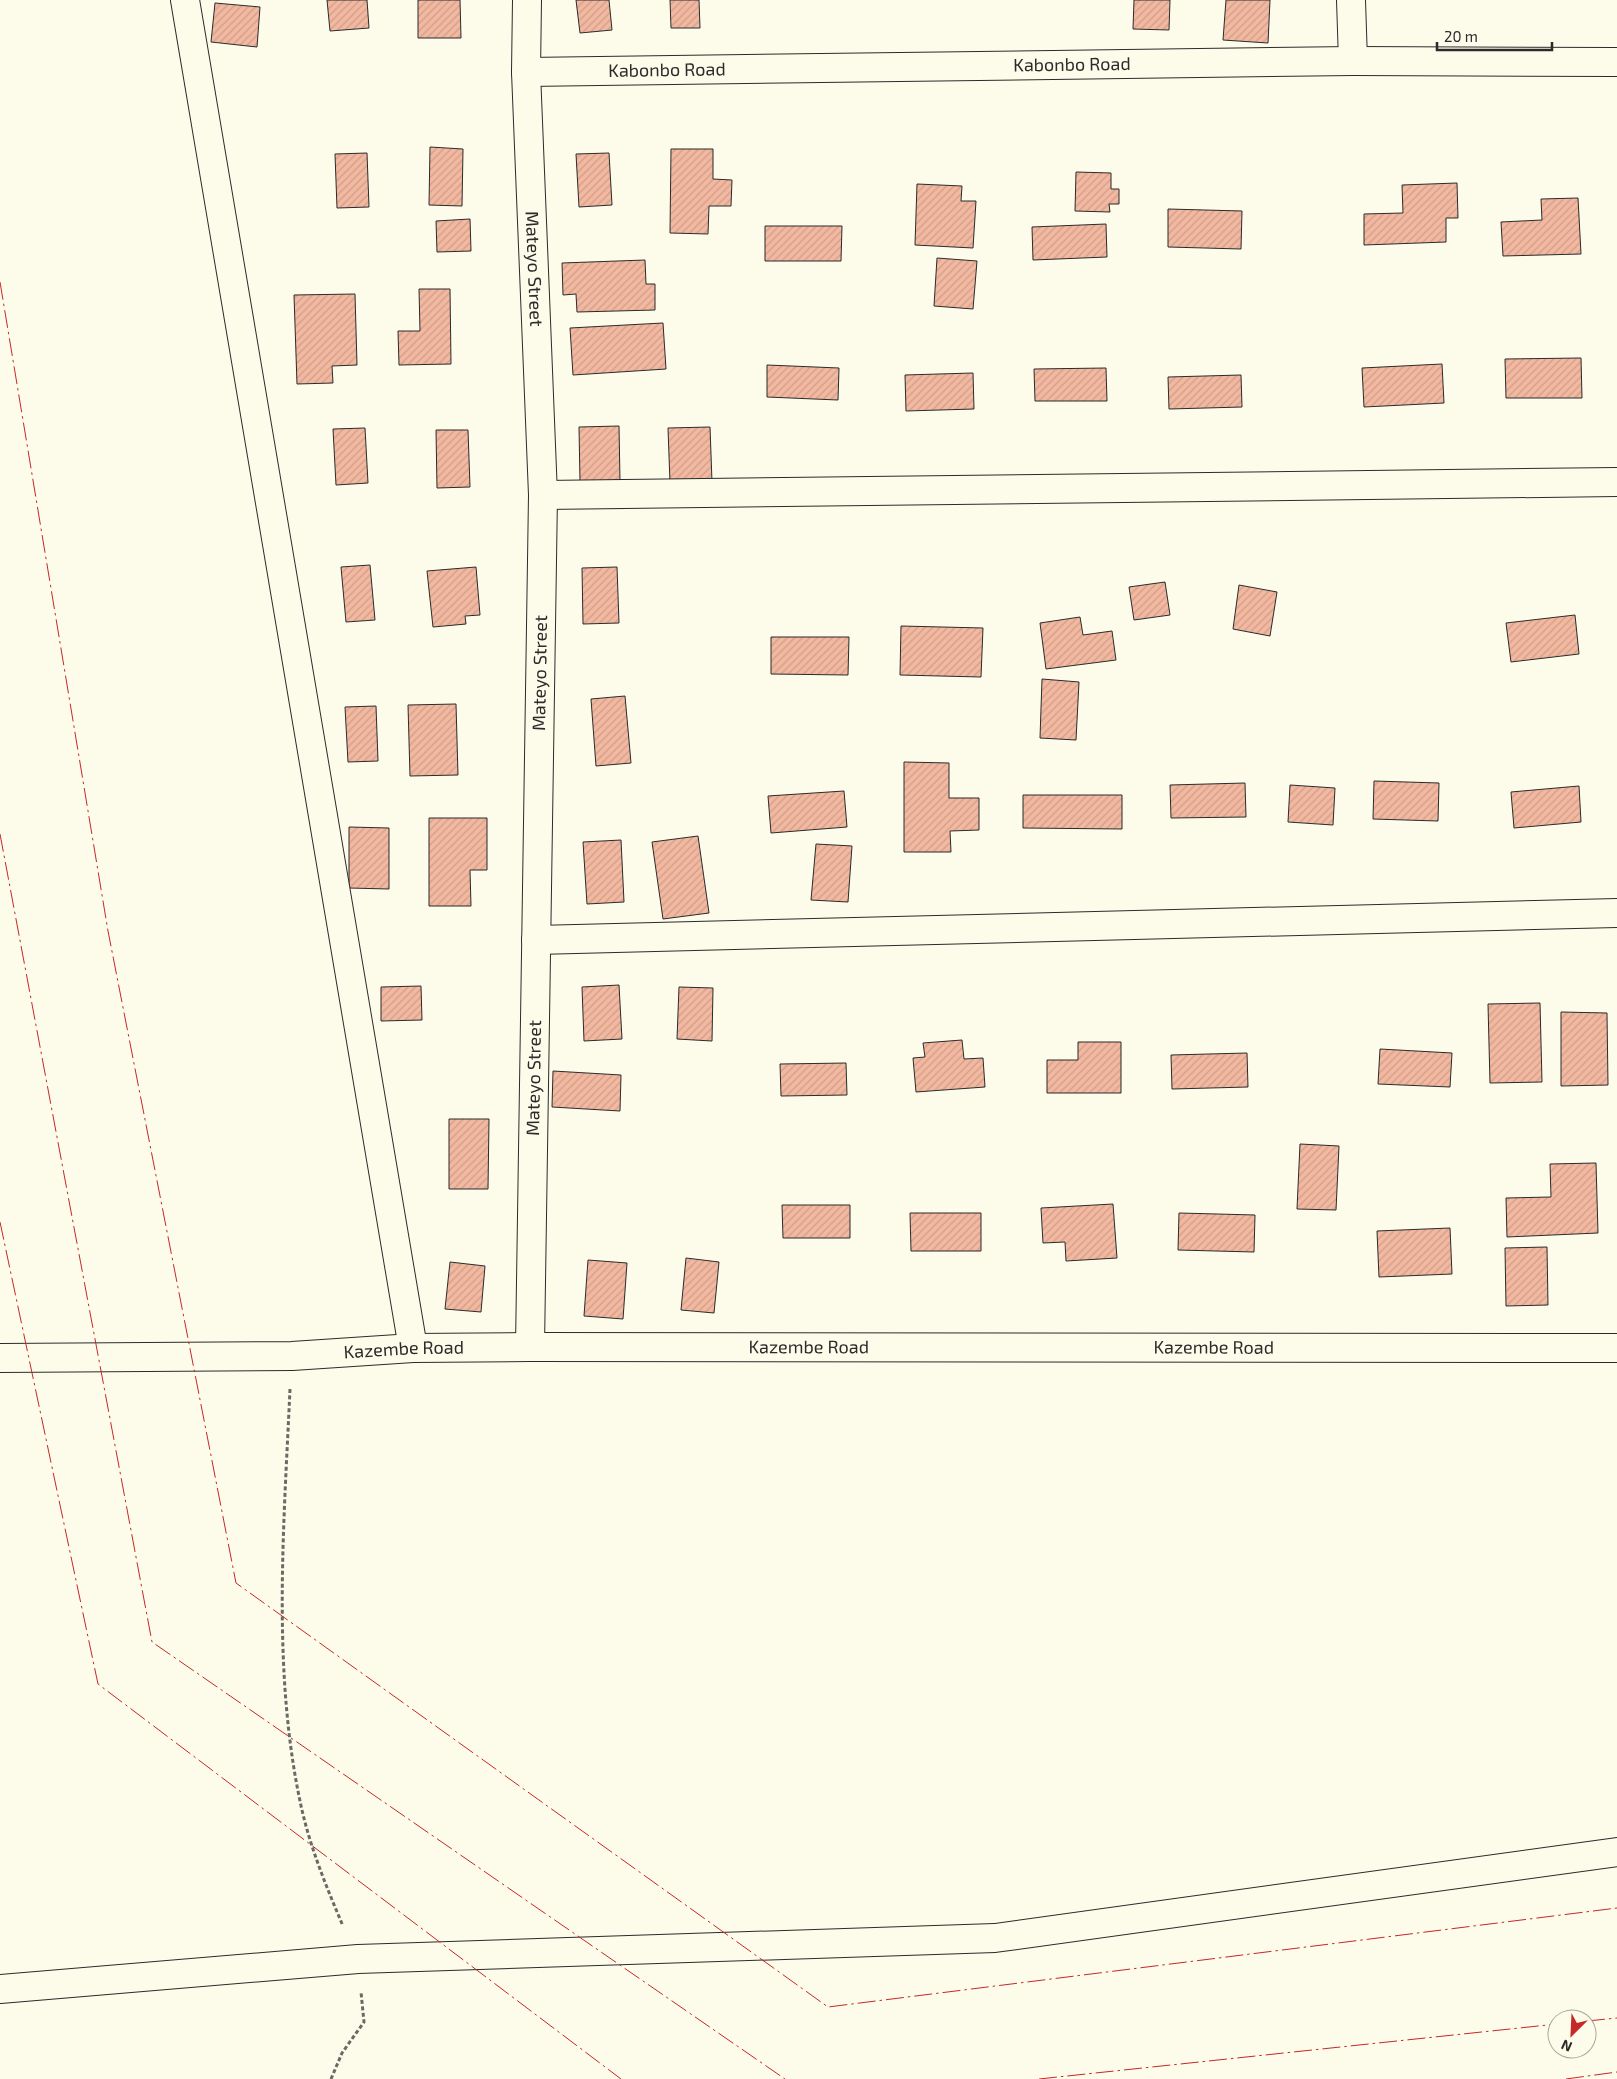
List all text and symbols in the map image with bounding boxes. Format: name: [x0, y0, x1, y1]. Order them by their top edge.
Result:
scale bar: [1437, 20, 1552, 52]
text: 20 m: [1444, 27, 1478, 45]
street label: Kabonbo Road: [1013, 52, 1131, 76]
street label: Kabonbo Road: [608, 57, 726, 81]
street label: Mateyo Street: [522, 210, 548, 327]
street label: Mateyo Street: [527, 615, 551, 731]
street label: Mateyo Street: [521, 1020, 545, 1136]
street label: Kazembe Road: [748, 1335, 869, 1357]
street label: Kazembe Road: [343, 1336, 464, 1363]
street label: Kazembe Road: [1153, 1336, 1274, 1358]
north arrow: [1547, 2009, 1597, 2059]
text: N: [1558, 2037, 1575, 2056]

